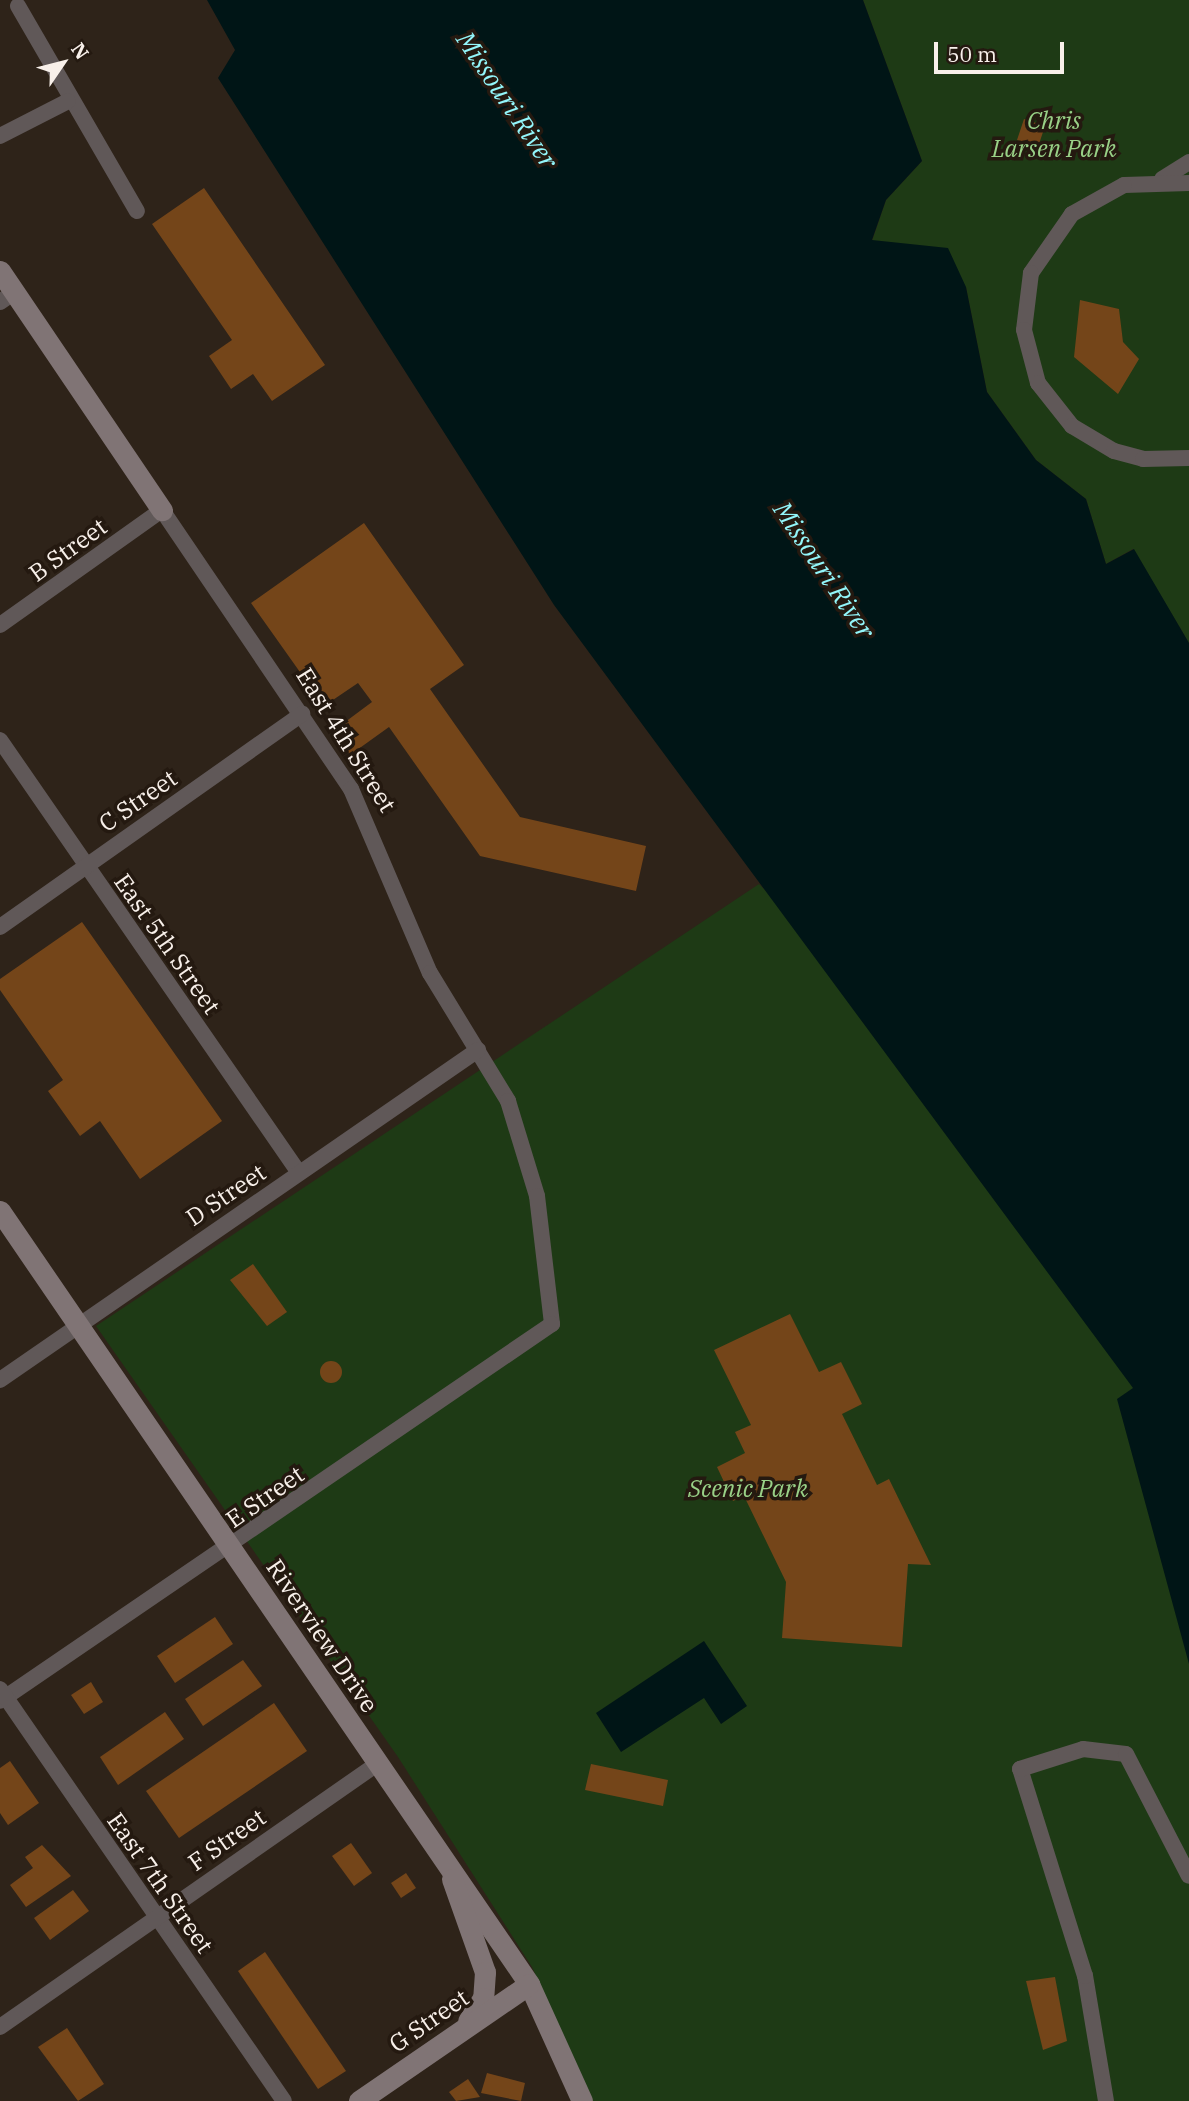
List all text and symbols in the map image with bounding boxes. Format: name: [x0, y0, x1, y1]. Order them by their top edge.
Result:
water label: Missouri River: [450, 26, 564, 174]
north arrow: [28, 28, 98, 98]
scale bar: [937, 28, 1066, 72]
text: N: [66, 38, 94, 64]
text: 50 m: [947, 40, 997, 68]
park label: Chris Larsen Park: [992, 107, 1116, 163]
water label: Missouri River: [767, 496, 881, 644]
street label: B Street: [24, 512, 112, 588]
street label: East 4th Street: [290, 662, 402, 818]
street label: C Street: [93, 764, 183, 838]
street label: East 5th Street: [108, 868, 226, 1020]
street label: D Street: [181, 1158, 271, 1232]
street label: E Street: [221, 1460, 309, 1534]
park label: Scenic Park: [688, 1475, 808, 1503]
street label: Riverview Drive: [260, 1554, 384, 1718]
street label: F Street: [183, 1803, 271, 1877]
street label: East 7th Street: [101, 1807, 219, 1959]
street label: G Street: [384, 1983, 474, 2059]

